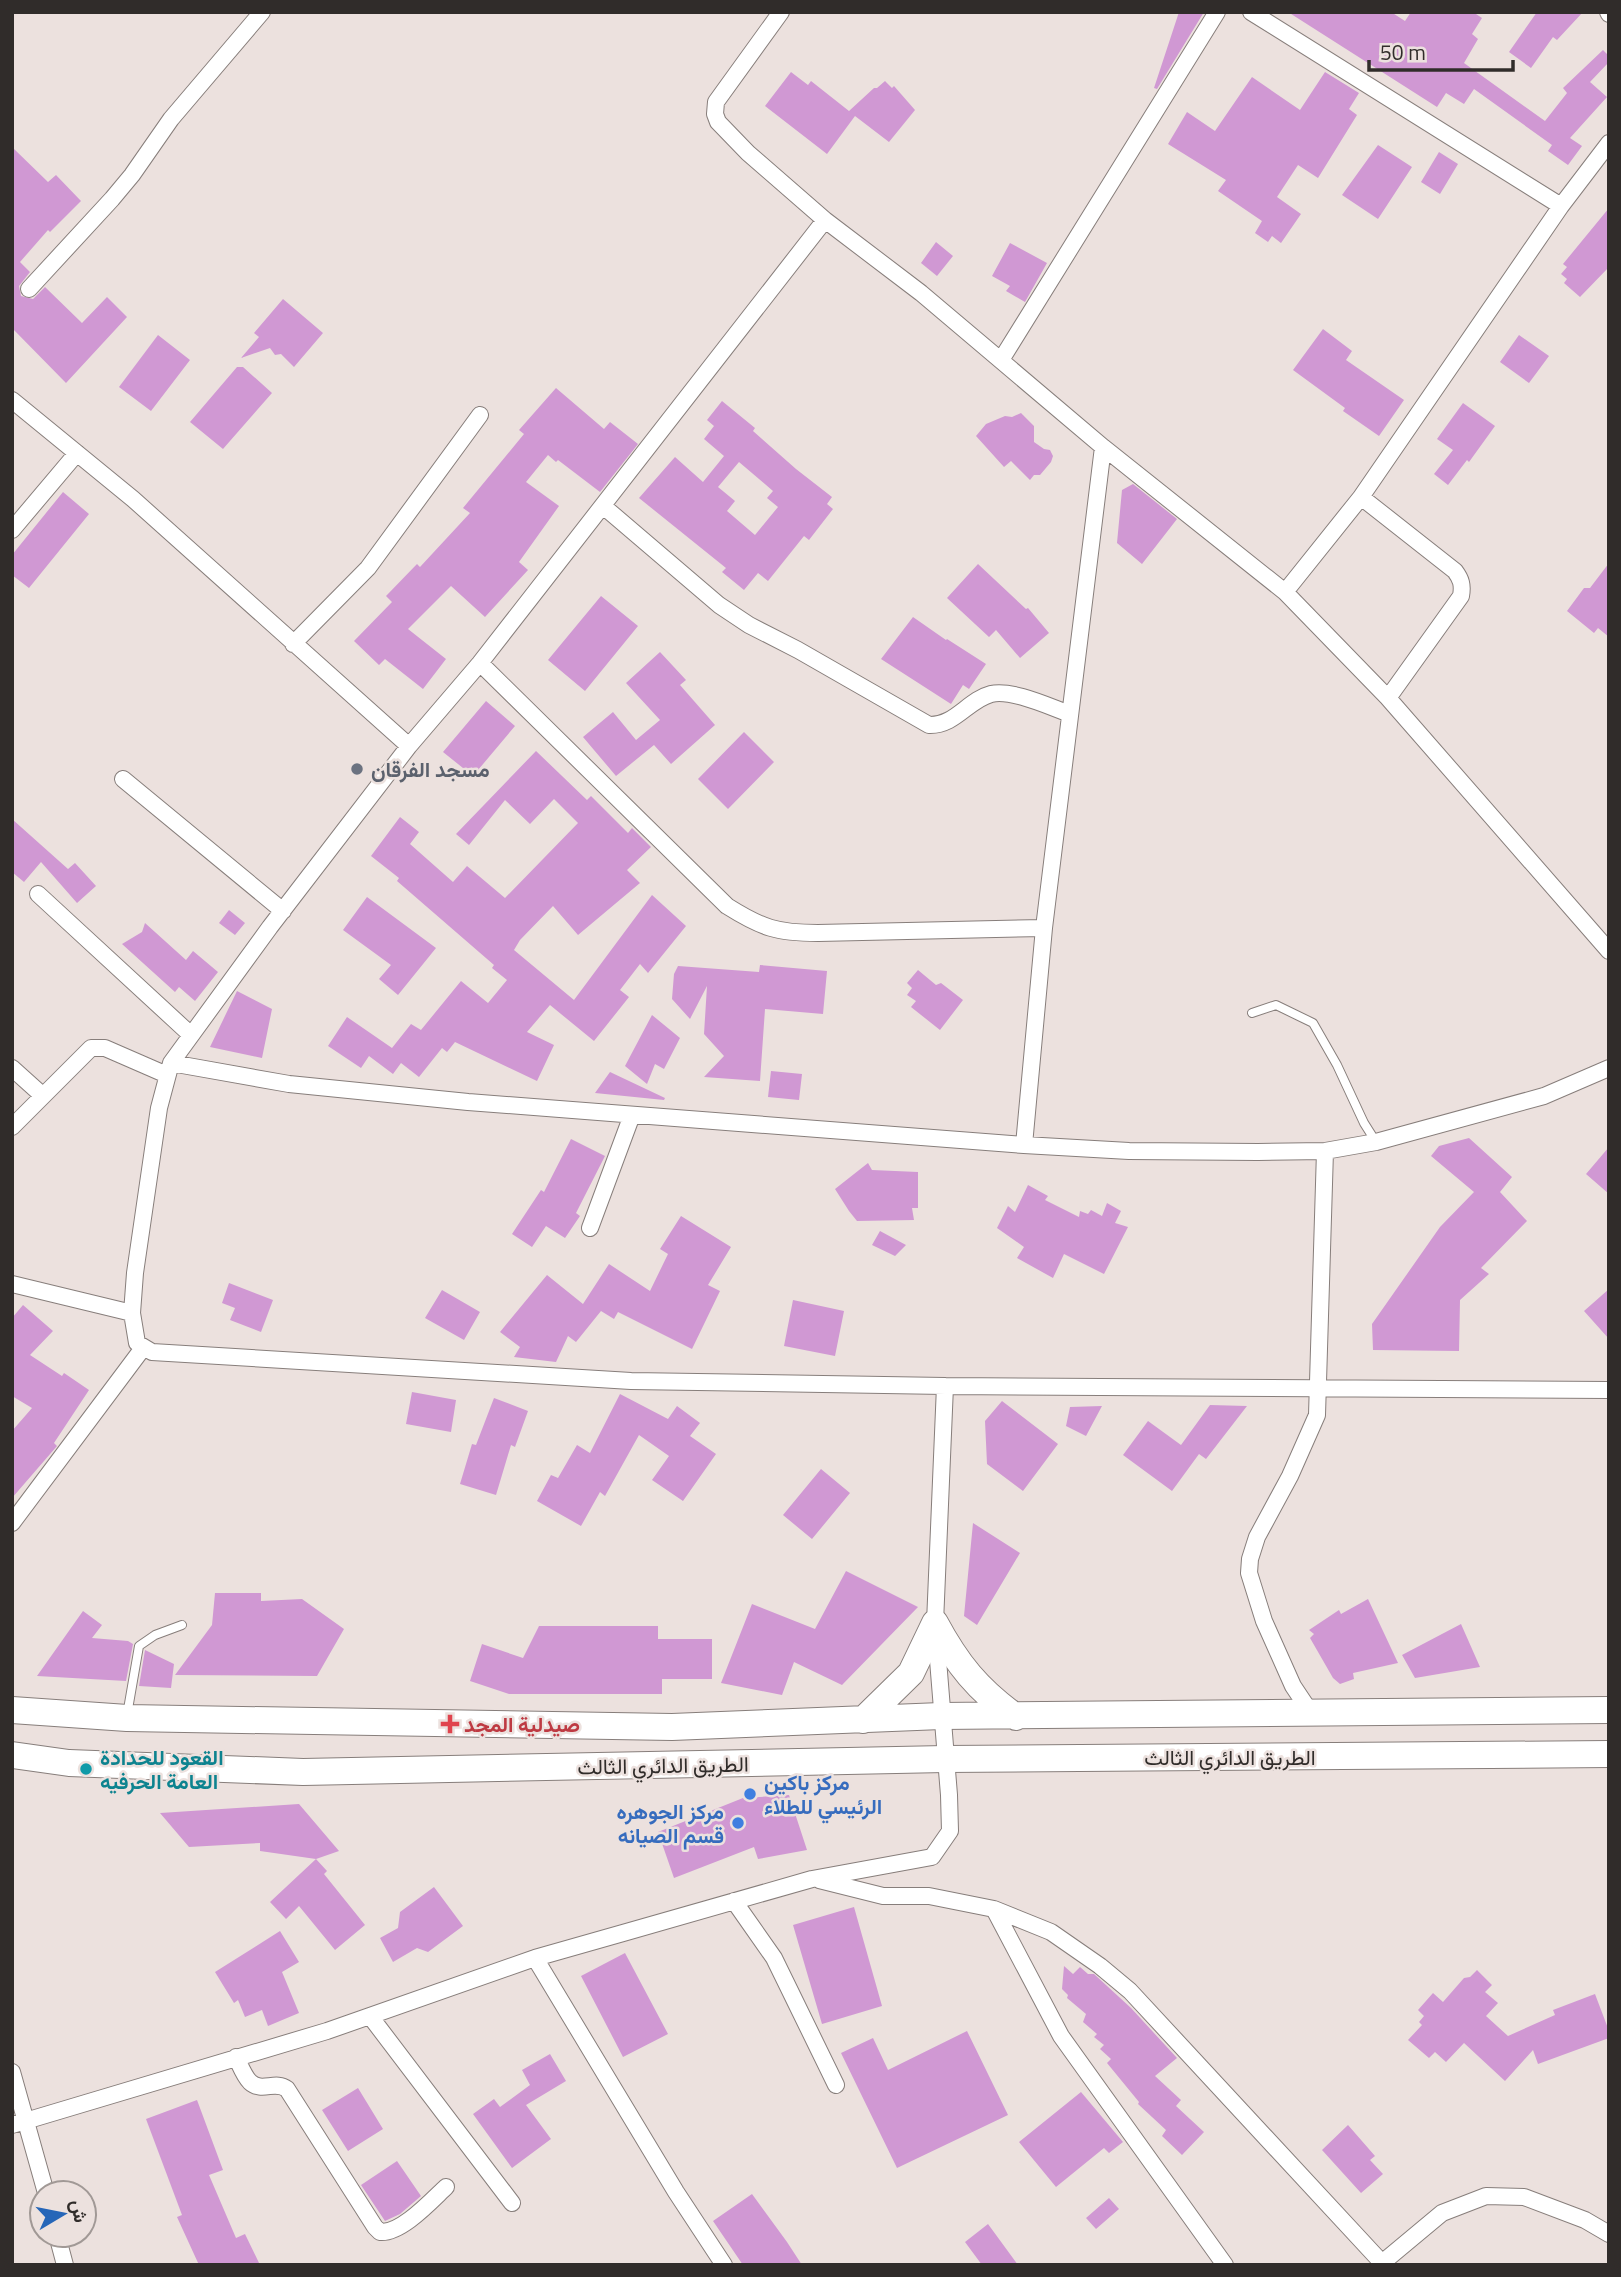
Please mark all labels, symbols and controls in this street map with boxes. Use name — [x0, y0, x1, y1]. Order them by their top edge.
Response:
scale bar — [1369, 28, 1512, 72]
text: 50 m — [1380, 36, 1426, 68]
place label: مسجد الفرقان — [371, 753, 490, 785]
marker: مسجد الفرقان — [349, 761, 365, 777]
place label: صيدلية المجد — [464, 1708, 580, 1740]
marker: صيدلية المجد — [442, 1716, 458, 1732]
place label: القعود للحدادة العامة الحرفيه — [100, 1741, 224, 1797]
street label: الطريق الدائري الثالث — [1144, 1741, 1316, 1775]
street label: الطريق الدائري الثالث — [577, 1748, 749, 1784]
marker: القعود للحدادة العامة الحرفيه — [78, 1761, 94, 1777]
place label: مركز باكين الرئيسي للطلاء — [764, 1766, 882, 1824]
marker: مركز باكين الرئيسي للطلاء — [742, 1786, 758, 1802]
place label: مركز الجوهره قسم الصيانه — [616, 1795, 724, 1851]
marker: مركز الجوهره قسم الصيانه — [730, 1815, 746, 1831]
north arrow — [28, 2179, 98, 2249]
text: ش — [64, 2197, 97, 2225]

